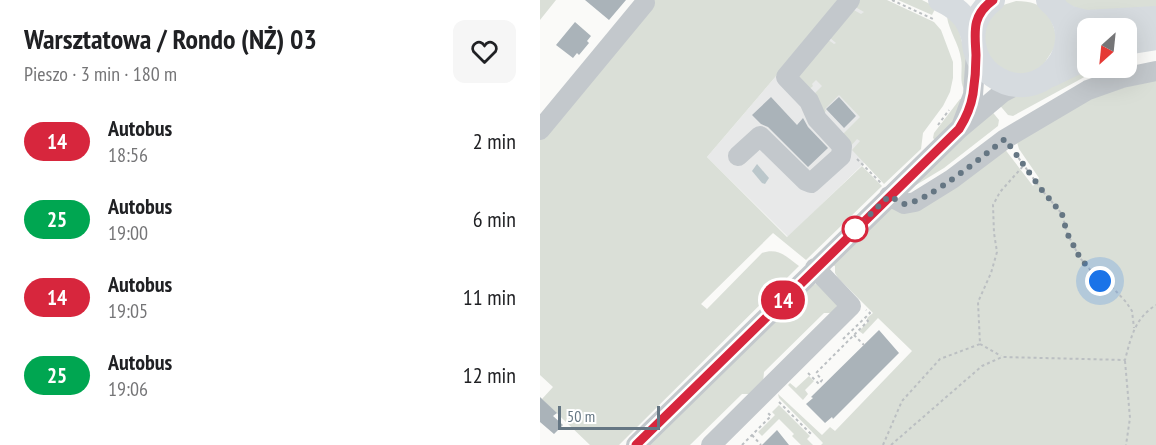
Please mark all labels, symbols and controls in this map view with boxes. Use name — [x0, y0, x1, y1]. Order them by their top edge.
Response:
north arrow — [1077, 18, 1137, 78]
map controls — [1077, 18, 1137, 78]
text: Warsztatowa / Rondo (NŻ) 03 — [24, 20, 317, 57]
button: heart — [453, 20, 516, 83]
text: Pieszo · 3 min · 180 m — [24, 61, 177, 87]
text: Autobus — [108, 114, 172, 142]
text: 2 min — [473, 127, 516, 155]
text: 14 — [47, 128, 67, 155]
text: 18:56 — [108, 142, 148, 168]
text: Autobus — [108, 192, 172, 220]
text: 6 min — [473, 205, 516, 233]
text: 25 — [47, 206, 67, 233]
unlabelled marker — [842, 216, 868, 242]
text: 19:00 — [108, 220, 148, 246]
your location — [1085, 266, 1115, 296]
text: Autobus — [108, 270, 172, 298]
line badge: 14 — [756, 280, 810, 320]
text: 11 min — [463, 283, 516, 311]
text: 14 — [47, 284, 67, 311]
text: 14 — [773, 287, 793, 314]
text: 19:05 — [108, 298, 148, 324]
text: Autobus — [108, 348, 172, 376]
text: 12 min — [463, 361, 516, 389]
text: 25 — [47, 362, 67, 389]
text: 19:06 — [108, 376, 148, 402]
scale bar — [558, 403, 660, 430]
text: 50 m — [567, 406, 595, 426]

